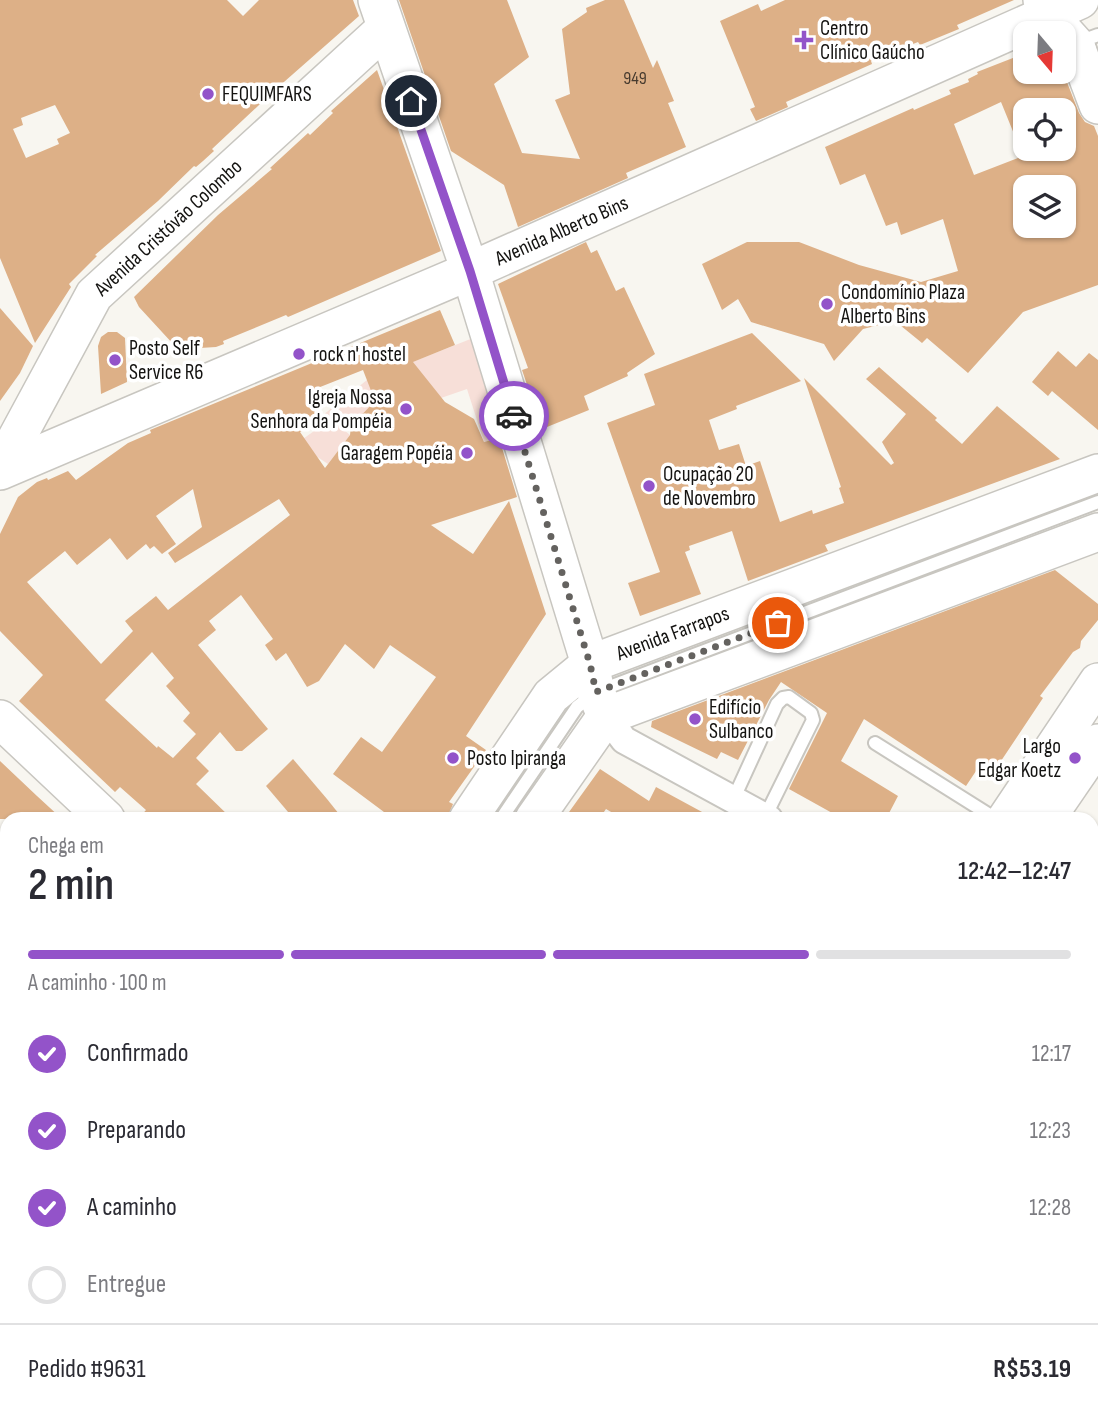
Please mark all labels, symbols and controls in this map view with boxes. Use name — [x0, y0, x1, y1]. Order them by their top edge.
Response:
place label: Centro Clínico Gaúcho — [820, 16, 925, 65]
north arrow — [1013, 21, 1076, 84]
map controls — [1013, 21, 1076, 238]
marker: Centro Clínico Gaúcho — [794, 30, 814, 50]
house number: 949 — [623, 68, 647, 89]
pin — [381, 71, 441, 131]
place label: FEQUIMFARS — [222, 82, 312, 107]
icon: home — [392, 82, 430, 120]
marker: FEQUIMFARS — [200, 86, 216, 102]
button: locate — [1013, 98, 1076, 161]
street label: Avenida Cristóvão Colombo — [88, 154, 247, 302]
button: layers — [1013, 175, 1076, 238]
street label: Avenida Alberto Bins — [490, 190, 632, 271]
place label: Condomínio Plaza Alberto Bins — [840, 280, 965, 329]
marker: Condomínio Plaza Alberto Bins — [819, 296, 835, 312]
place label: Posto Self Service R6 — [129, 336, 204, 385]
place label: rock n' hostel — [313, 342, 406, 367]
marker: rock n' hostel — [291, 346, 307, 362]
marker: Posto Self Service R6 — [107, 352, 123, 368]
courier — [479, 381, 549, 451]
place label: Igreja Nossa Senhora da Pompéia — [250, 385, 392, 434]
icon: car — [495, 397, 533, 435]
marker: Igreja Nossa Senhora da Pompéia — [398, 401, 414, 417]
place label: Garagem Popéia — [341, 441, 453, 466]
marker: Garagem Popéia — [459, 445, 475, 461]
place label: Ocupação 20 de Novembro — [663, 462, 756, 511]
marker: Ocupação 20 de Novembro — [641, 478, 657, 494]
pin — [748, 593, 808, 653]
street label: Avenida Farrapos — [612, 600, 733, 666]
icon: bag — [759, 604, 797, 642]
place label: Edifício Sulbanco — [709, 695, 773, 744]
marker: Edifício Sulbanco — [687, 711, 703, 727]
place label: Largo Edgar Koetz — [978, 734, 1061, 783]
place label: Posto Ipiranga — [467, 746, 566, 771]
marker: Posto Ipiranga — [445, 750, 461, 766]
marker: Largo Edgar Koetz — [1067, 750, 1083, 766]
text: Chega em — [28, 832, 104, 860]
text: 12:42–12:47 — [958, 856, 1071, 887]
text: 2 min — [28, 858, 114, 913]
text: A caminho · 100 m — [28, 969, 166, 997]
icon: check — [28, 1035, 66, 1073]
text: Confirmado — [87, 1038, 188, 1069]
text: 12:17 — [1032, 1040, 1071, 1068]
icon: check — [28, 1112, 66, 1150]
text: Preparando — [87, 1115, 186, 1146]
text: 12:23 — [1030, 1117, 1071, 1145]
icon: check — [28, 1189, 66, 1227]
text: A caminho — [87, 1192, 177, 1223]
text: 12:28 — [1029, 1194, 1071, 1222]
text: Entregue — [87, 1269, 166, 1300]
text: Pedido #9631 — [28, 1354, 146, 1385]
text: R$53.19 — [993, 1354, 1071, 1385]

